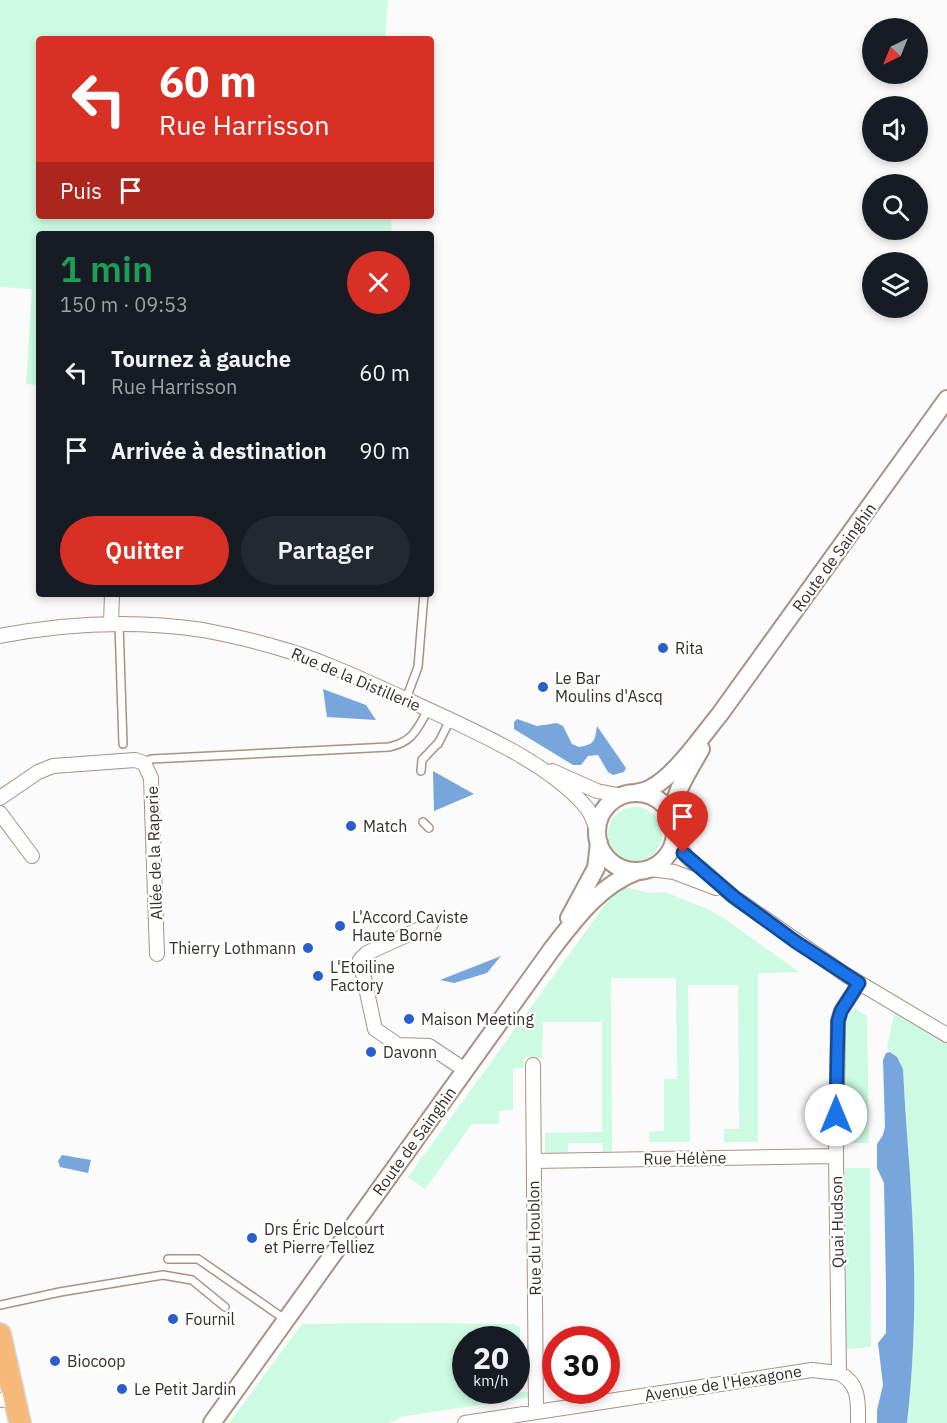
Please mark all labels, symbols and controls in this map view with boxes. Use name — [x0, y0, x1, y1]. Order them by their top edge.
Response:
north arrow — [862, 18, 928, 84]
map controls — [862, 18, 928, 318]
text: 60 m — [159, 54, 257, 109]
icon: left — [60, 60, 138, 138]
button: sound — [862, 96, 928, 162]
text: Rue Harrisson — [159, 107, 329, 142]
icon: arrive — [114, 174, 147, 207]
button: search — [862, 174, 928, 240]
text: Puis — [60, 176, 102, 205]
text: 1 min — [60, 245, 153, 292]
button: close — [347, 251, 410, 314]
button: layers — [862, 252, 928, 318]
text: 150 m · 09:53 — [60, 291, 188, 318]
text: Tournez à gauche — [111, 344, 291, 373]
icon: left — [60, 356, 93, 389]
text: 60 m — [359, 358, 410, 387]
text: Rue Harrisson — [111, 373, 237, 400]
icon: arrive — [60, 434, 93, 467]
text: Arrivée à destination — [111, 436, 327, 465]
text: 90 m — [359, 436, 410, 465]
street label: Route de Sainghin — [788, 499, 880, 615]
button: Quitter — [60, 516, 229, 585]
button: Partager — [241, 516, 410, 585]
place label: Rita — [675, 638, 704, 658]
marker: Rita — [656, 641, 670, 655]
street label: Rue de la Distillerie — [288, 643, 424, 715]
place label: Le Bar Moulins d'Ascq — [555, 668, 663, 706]
marker: Le Bar Moulins d'Ascq — [536, 680, 550, 694]
street label: Allée de la Raperie — [142, 785, 166, 920]
pin — [657, 791, 708, 853]
icon: arrive — [666, 800, 699, 833]
place label: Match — [363, 816, 407, 836]
marker: Match — [344, 819, 358, 833]
place label: L'Accord Caviste Haute Borne — [352, 907, 468, 945]
marker: L'Accord Caviste Haute Borne — [333, 919, 347, 933]
place label: Thierry Lothmann — [169, 938, 296, 958]
marker: Thierry Lothmann — [301, 941, 315, 955]
place label: L'Etoiline Factory — [330, 957, 395, 995]
marker: L'Etoiline Factory — [311, 969, 325, 983]
place label: Maison Meeting — [421, 1009, 534, 1029]
marker: Maison Meeting — [402, 1012, 416, 1026]
place label: Davonn — [383, 1042, 437, 1062]
marker: Davonn — [364, 1045, 378, 1059]
street label: Route de Sainghin — [368, 1083, 460, 1199]
position arrow — [804, 1083, 868, 1147]
street label: Rue Hélène — [643, 1147, 727, 1169]
street label: Quai Hudson — [826, 1176, 848, 1268]
street label: Rue du Houblon — [523, 1180, 545, 1296]
place label: Drs Éric Delcourt et Pierre Telliez — [264, 1218, 385, 1257]
marker: Drs Éric Delcourt et Pierre Telliez — [245, 1231, 259, 1245]
place label: Fournil — [185, 1309, 235, 1329]
marker: Fournil — [166, 1312, 180, 1326]
speed limit sign: 30 — [542, 1326, 620, 1404]
text: 20 — [473, 1338, 509, 1377]
place label: Biocoop — [67, 1351, 126, 1371]
marker: Biocoop — [48, 1354, 62, 1368]
street label: Avenue de l'Hexagone — [643, 1361, 803, 1405]
text: km/h — [473, 1371, 509, 1390]
place label: Le Petit Jardin — [134, 1379, 236, 1399]
marker: Le Petit Jardin — [115, 1382, 129, 1396]

